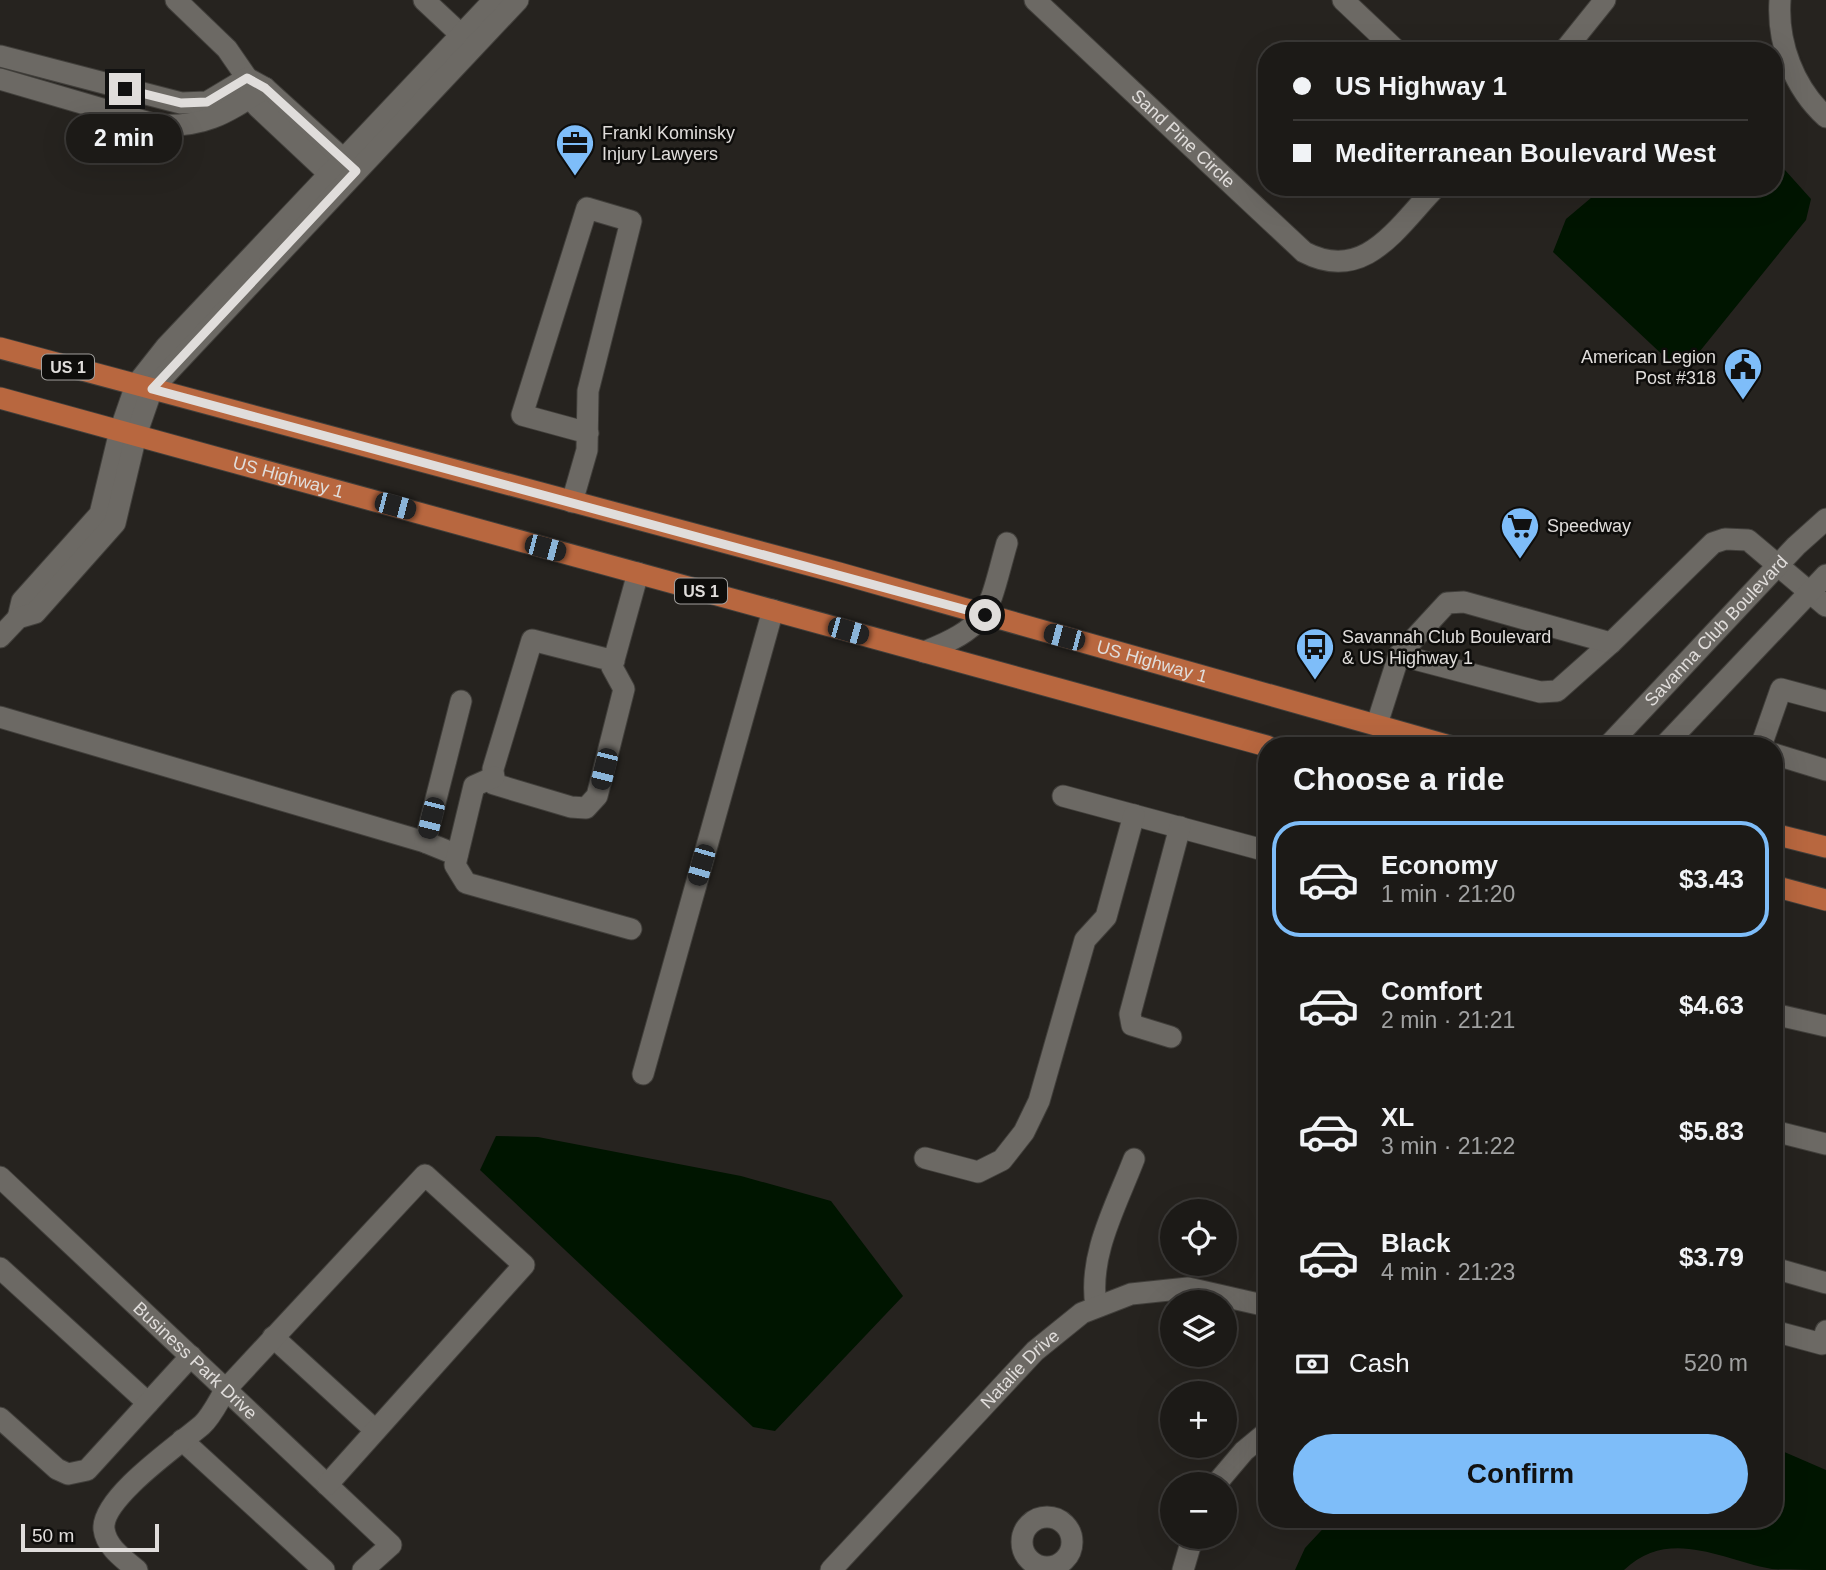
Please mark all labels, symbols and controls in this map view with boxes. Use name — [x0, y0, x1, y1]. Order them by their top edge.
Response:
text: US Highway 1 — [1335, 71, 1507, 101]
route end — [109, 73, 141, 105]
street label: Sand Pine Circle — [1127, 86, 1239, 192]
callout: 2 min — [67, 114, 183, 162]
office icon: Frankl Kominsky Injury Lawyers — [554, 122, 596, 177]
place label: Frankl Kominsky Injury Lawyers — [602, 123, 735, 164]
text: 2 min — [94, 125, 154, 151]
text: Mediterranean Boulevard West — [1335, 138, 1716, 168]
public building icon: American Legion Post #318 — [1722, 346, 1764, 401]
place label: American Legion Post #318 — [1581, 347, 1716, 388]
road number: US 1 — [42, 354, 94, 380]
street label: US Highway 1 — [231, 452, 346, 502]
car — [372, 490, 419, 522]
supermarket icon: Speedway — [1499, 505, 1541, 560]
place label: Speedway — [1547, 516, 1631, 536]
car — [522, 532, 569, 564]
street label: Savanna Club Boulevard — [1641, 551, 1792, 710]
road number: US 1 — [675, 578, 727, 604]
route start — [969, 599, 1001, 631]
car — [825, 615, 872, 647]
car — [1041, 621, 1088, 653]
bus stop icon: Savannah Club Boulevard & US Highway 1 — [1294, 626, 1336, 681]
place label: Savannah Club Boulevard & US Highway 1 — [1342, 627, 1551, 668]
street label: US Highway 1 — [1094, 636, 1210, 687]
car — [589, 746, 620, 792]
text: Choose a ride — [1293, 761, 1505, 797]
car — [416, 795, 447, 841]
car — [686, 842, 717, 888]
icon: car — [1297, 848, 1360, 911]
text: Economy — [1381, 850, 1498, 880]
text: $3.43 — [1679, 864, 1744, 894]
text: 1 min · 21:20 — [1381, 881, 1515, 907]
icon: car — [1297, 974, 1360, 1037]
text: Comfort — [1381, 976, 1482, 1006]
text: $4.63 — [1679, 990, 1744, 1020]
text: 2 min · 21:21 — [1381, 1007, 1515, 1033]
icon: car — [1297, 1100, 1360, 1163]
text: XL — [1381, 1102, 1414, 1132]
text: $5.83 — [1679, 1116, 1744, 1146]
text: 3 min · 21:22 — [1381, 1133, 1515, 1159]
map controls — [1160, 1199, 1237, 1549]
button: locate — [1160, 1199, 1237, 1276]
icon: car — [1297, 1226, 1360, 1289]
text: Black — [1381, 1228, 1450, 1258]
text: $3.79 — [1679, 1242, 1744, 1272]
text: 4 min · 21:23 — [1381, 1259, 1515, 1285]
button: layers — [1160, 1290, 1237, 1367]
street label: Business Park Drive — [129, 1298, 261, 1424]
street label: Natalie Drive — [977, 1325, 1063, 1413]
icon: cash — [1293, 1345, 1331, 1383]
text: Cash — [1349, 1348, 1410, 1378]
text: 520 m — [1684, 1350, 1748, 1376]
button: + — [1160, 1381, 1237, 1458]
button: Confirm — [1293, 1434, 1748, 1514]
button: − — [1160, 1472, 1237, 1549]
scale bar — [21, 1521, 159, 1553]
text: 50 m — [32, 1525, 74, 1546]

